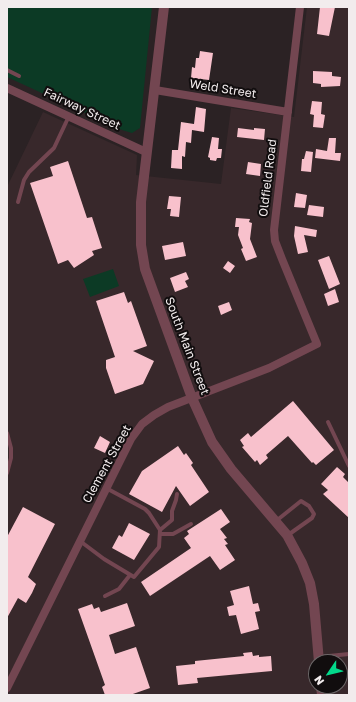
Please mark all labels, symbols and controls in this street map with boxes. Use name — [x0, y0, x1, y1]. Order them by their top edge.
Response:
street label: Weld Street — [188, 77, 258, 101]
street label: Fairway Street — [41, 85, 123, 133]
street label: Oldfield Road — [256, 138, 280, 218]
street label: South Main Street — [162, 295, 212, 397]
street label: Clement Street — [80, 422, 134, 506]
north arrow — [308, 654, 348, 694]
text: N — [311, 673, 326, 688]

